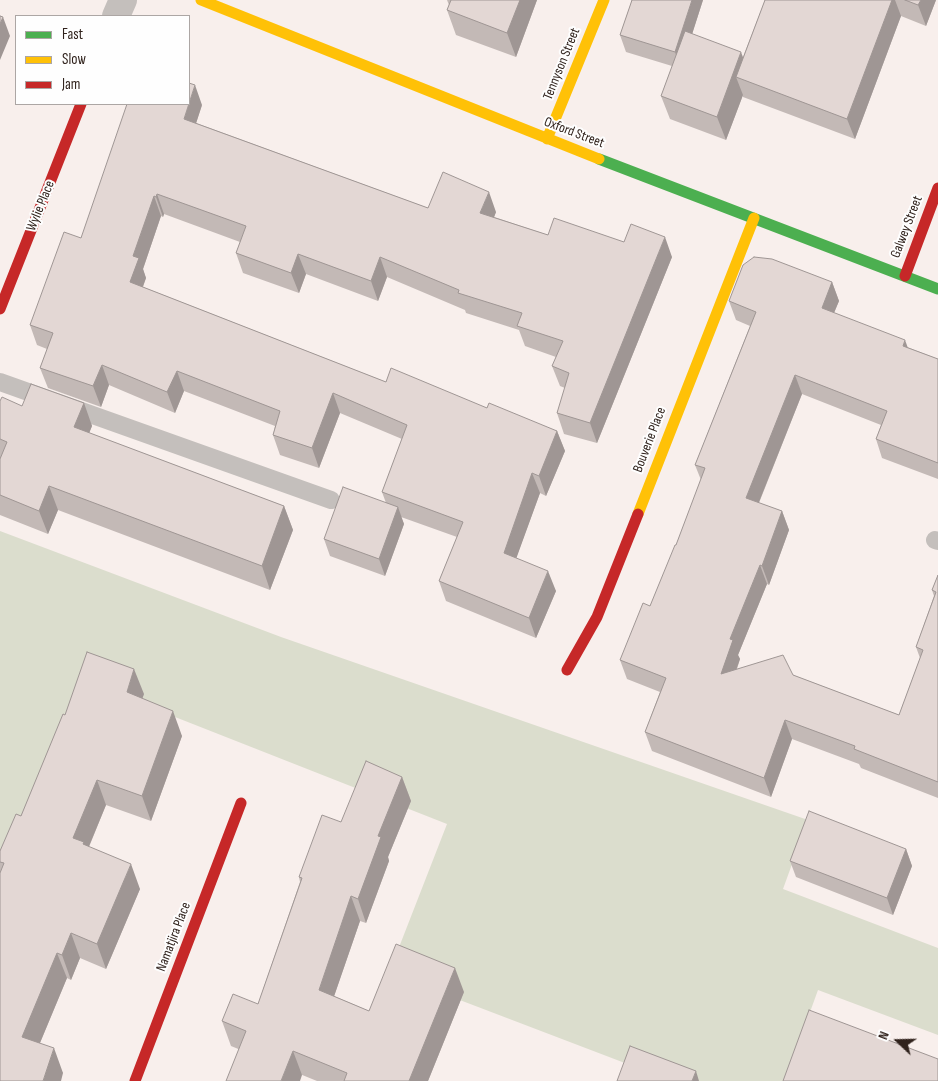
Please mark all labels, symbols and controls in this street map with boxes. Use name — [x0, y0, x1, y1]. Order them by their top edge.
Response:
legend — [15, 15, 190, 105]
text: Fast — [62, 25, 83, 44]
street label: Tennyson Street — [540, 25, 584, 103]
text: Slow — [62, 50, 86, 69]
text: Jam — [62, 75, 80, 94]
street label: Oxford Street — [542, 114, 606, 152]
street label: Wylie Place — [23, 178, 59, 234]
street label: Galwey Street — [887, 193, 927, 261]
street label: Bouverie Place — [630, 405, 670, 475]
street label: Namatjira Place — [153, 900, 195, 974]
north arrow — [873, 1016, 923, 1066]
text: N — [874, 1029, 893, 1042]

